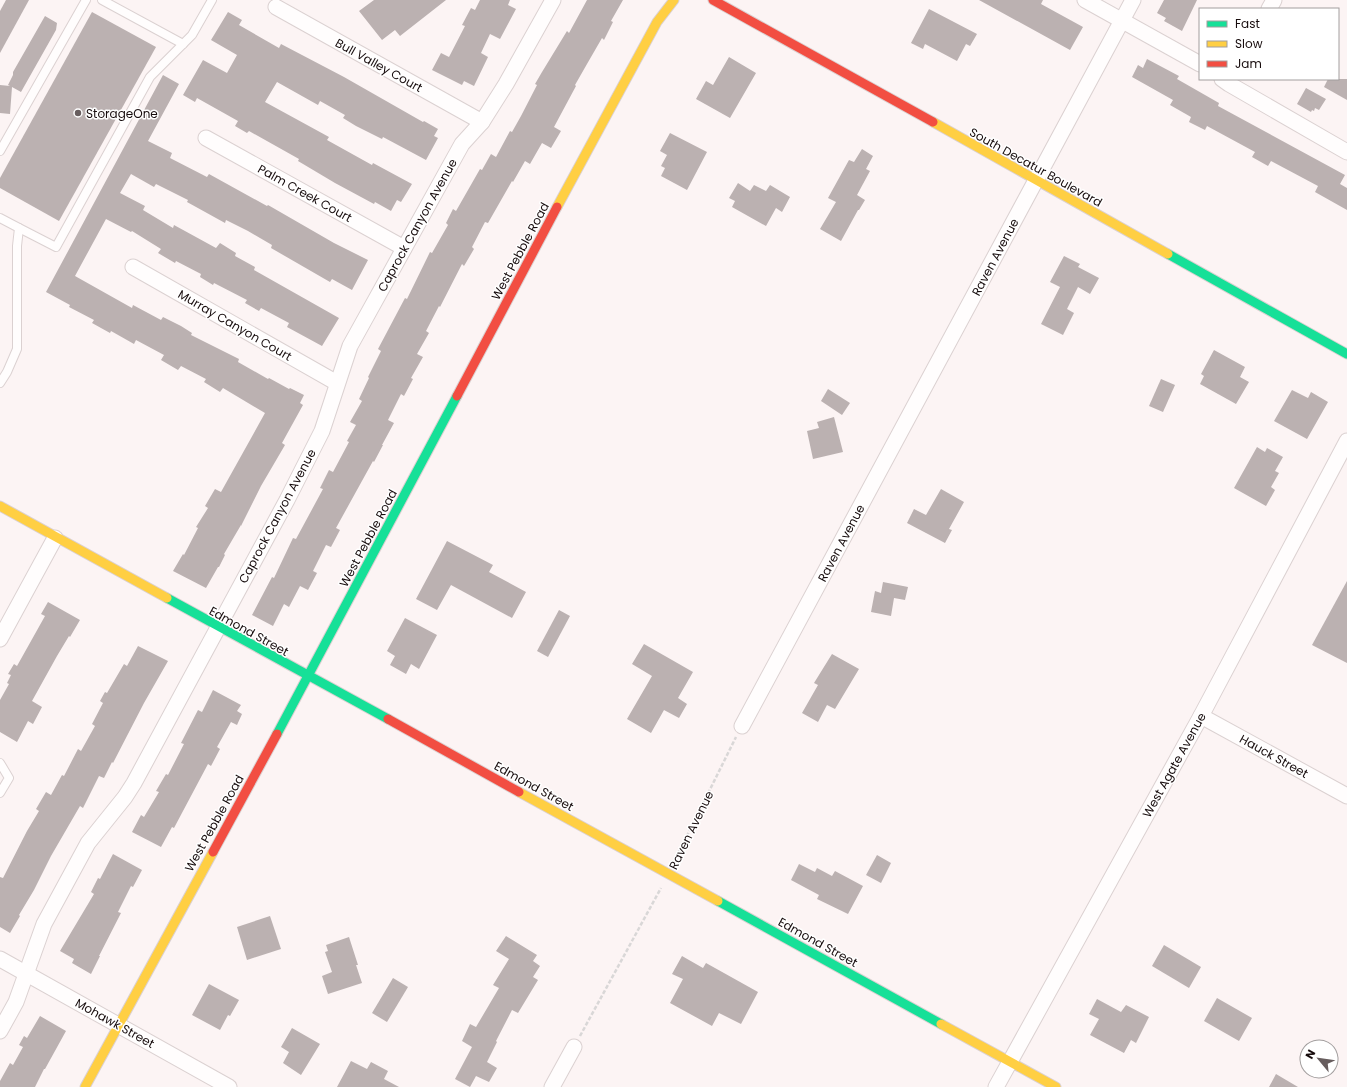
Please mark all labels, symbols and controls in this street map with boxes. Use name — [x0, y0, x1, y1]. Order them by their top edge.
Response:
legend — [1199, 8, 1339, 80]
text: Fast — [1235, 15, 1260, 32]
street label: Bull Valley Court — [332, 34, 426, 96]
text: Slow — [1235, 35, 1263, 52]
text: Jam — [1235, 55, 1262, 72]
place label: StorageOne — [86, 105, 158, 122]
marker: StorageOne — [73, 108, 83, 118]
street label: South Decatur Boulevard — [967, 123, 1105, 211]
street label: Caprock Canyon Avenue — [373, 155, 461, 295]
street label: Palm Creek Court — [255, 160, 355, 226]
street label: West Pebble Road — [487, 199, 553, 303]
street label: Raven Avenue — [967, 215, 1023, 299]
street label: Murray Canyon Court — [175, 285, 295, 365]
street label: Caprock Canyon Avenue — [234, 446, 320, 586]
street label: West Pebble Road — [335, 486, 401, 590]
street label: Raven Avenue — [813, 501, 869, 585]
street label: Edmond Street — [206, 602, 292, 660]
street label: West Agate Avenue — [1138, 710, 1210, 820]
street label: Hauck Street — [1237, 730, 1311, 782]
street label: Edmond Street — [491, 757, 577, 815]
street label: West Pebble Road — [180, 771, 248, 875]
street label: Raven Avenue — [665, 788, 717, 872]
street label: Edmond Street — [775, 913, 861, 971]
street label: Mohawk Street — [72, 994, 158, 1052]
north arrow — [1299, 1039, 1339, 1079]
text: N — [1301, 1047, 1319, 1062]

